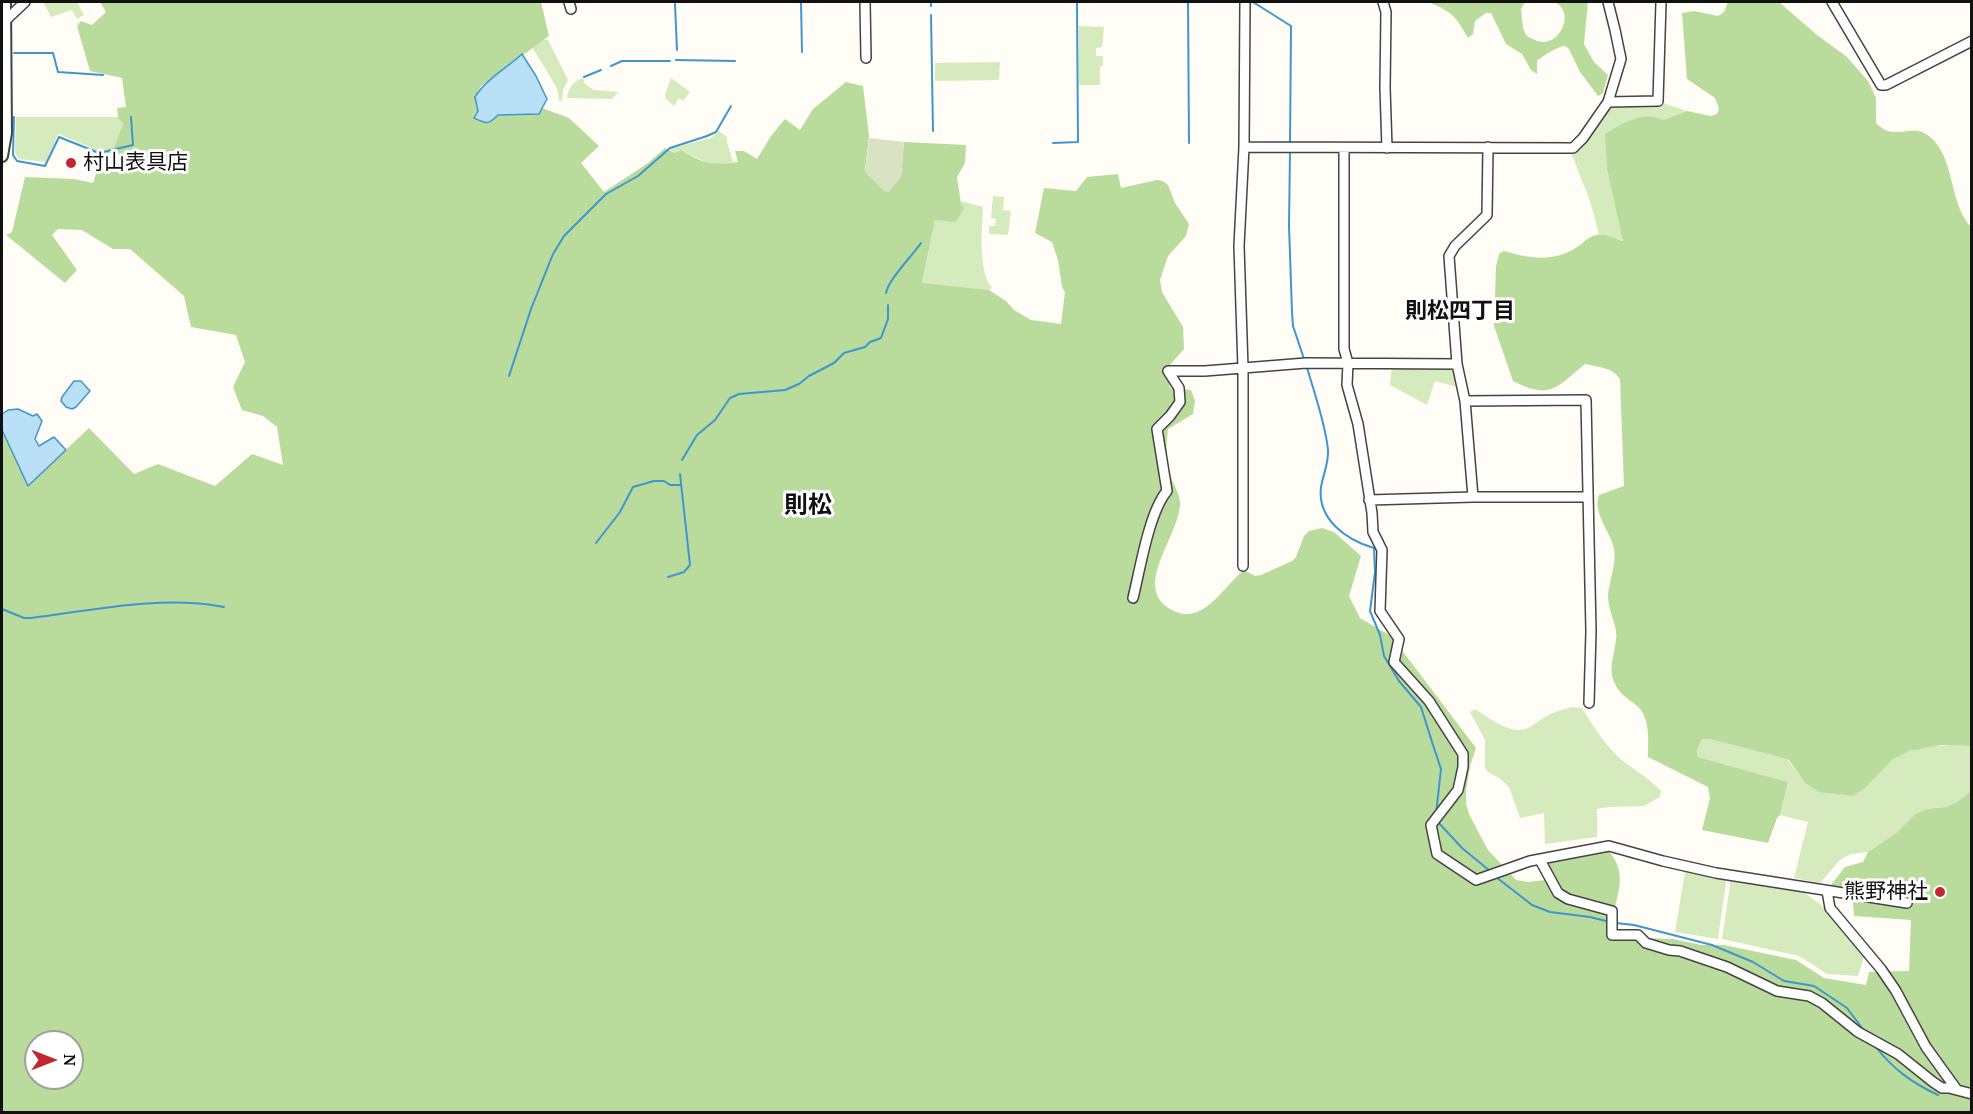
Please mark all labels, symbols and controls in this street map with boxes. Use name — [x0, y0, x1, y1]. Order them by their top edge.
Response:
place label: 村山表具店 — [83, 150, 188, 176]
marker: 村山表具店 — [64, 156, 78, 170]
district label: 則松四丁目 — [1405, 299, 1515, 325]
district label: 則松 — [784, 492, 832, 520]
place label: 熊野神社 — [1844, 879, 1928, 905]
marker: 熊野神社 — [1933, 885, 1947, 899]
north arrow — [24, 1030, 84, 1090]
text: N — [59, 1054, 81, 1066]

